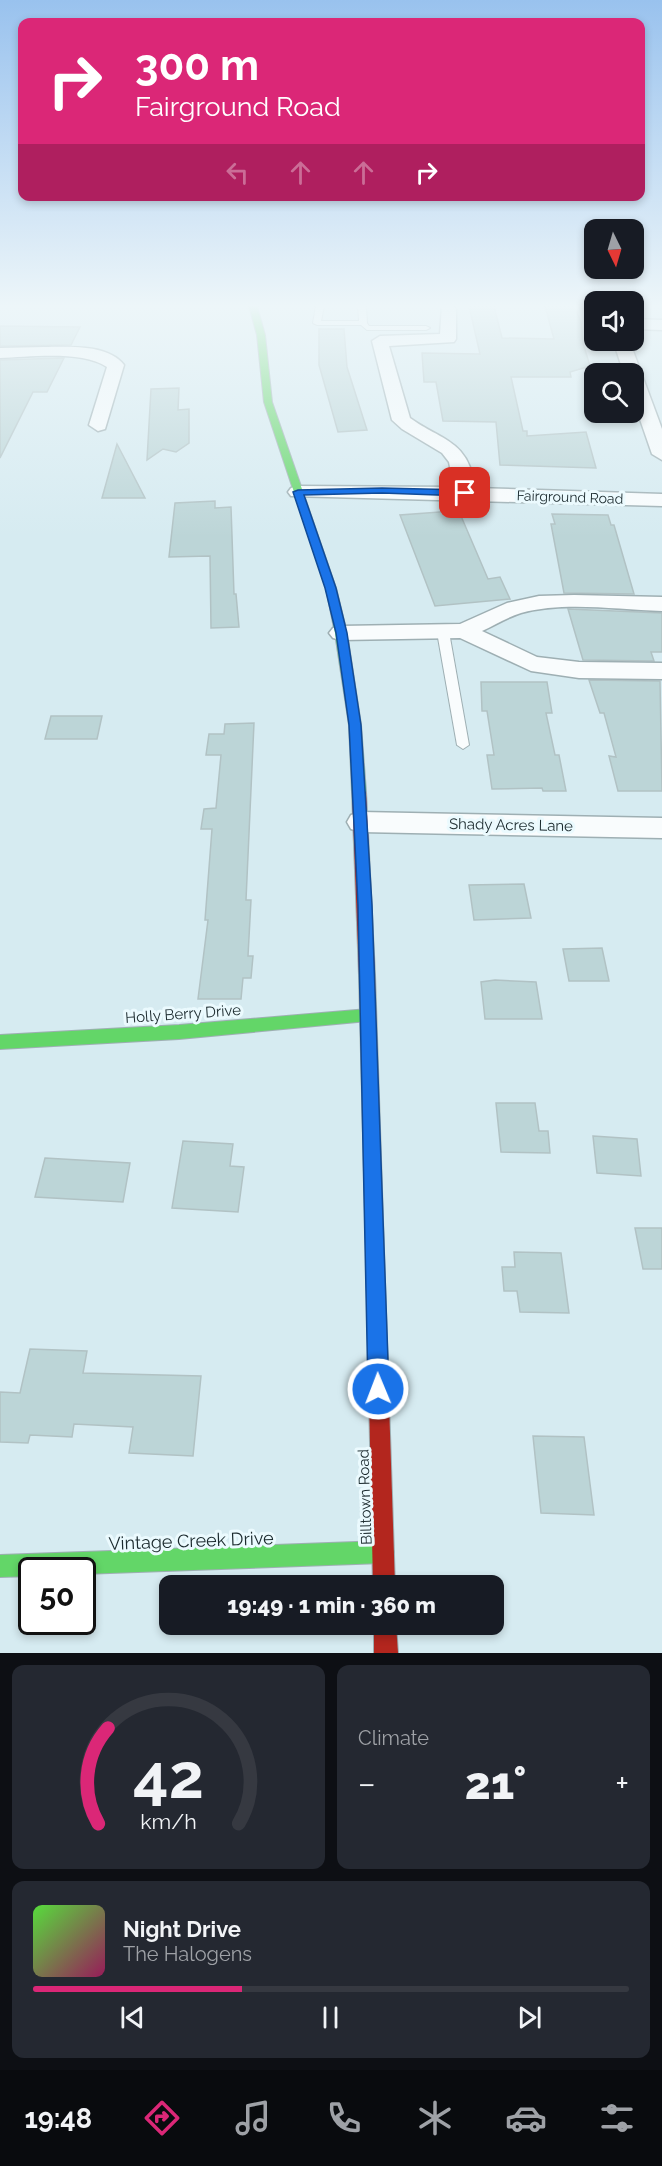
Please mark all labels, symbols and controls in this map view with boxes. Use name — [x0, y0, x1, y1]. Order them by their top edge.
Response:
text: 300 m — [135, 41, 259, 90]
icon: right — [36, 42, 114, 120]
text: Fairground Road — [135, 91, 341, 122]
icon: left — [221, 156, 254, 189]
icon: ahead — [284, 156, 317, 189]
icon: ahead — [347, 156, 380, 189]
icon: right — [410, 156, 443, 189]
north arrow — [584, 219, 644, 279]
map controls — [584, 219, 644, 423]
button: sound — [584, 291, 644, 351]
button: search — [584, 363, 644, 423]
pin — [439, 467, 490, 518]
icon: arrive — [448, 476, 481, 509]
street label: Fairground Road — [516, 487, 624, 507]
street label: Shady Acres Lane — [449, 815, 573, 835]
street label: Holly Berry Drive — [125, 1001, 242, 1027]
position arrow — [346, 1357, 410, 1421]
street label: Billtown Road — [354, 1449, 376, 1545]
street label: Vintage Creek Drive — [108, 1527, 274, 1554]
speed limit sign: 50 — [18, 1557, 96, 1635]
text: 19:49 · 1 min · 360 m — [227, 1592, 436, 1618]
text: Climate — [358, 1726, 429, 1750]
text: 42 — [133, 1739, 204, 1813]
text: 21° — [465, 1757, 526, 1810]
text: − — [358, 1764, 376, 1803]
text: + — [615, 1764, 629, 1803]
text: km/h — [140, 1809, 197, 1834]
text: Night Drive — [123, 1916, 241, 1942]
text: The Halogens — [123, 1942, 252, 1966]
icon: previous — [116, 2001, 149, 2034]
icon: pause — [314, 2001, 347, 2034]
icon: next — [513, 2001, 546, 2034]
icon: directions — [141, 2097, 183, 2139]
icon: music — [232, 2097, 274, 2139]
icon: phone — [323, 2097, 365, 2139]
icon: climate — [414, 2097, 456, 2139]
icon: car — [505, 2097, 547, 2139]
icon: filters — [596, 2097, 638, 2139]
text: 19:48 — [24, 2103, 92, 2134]

